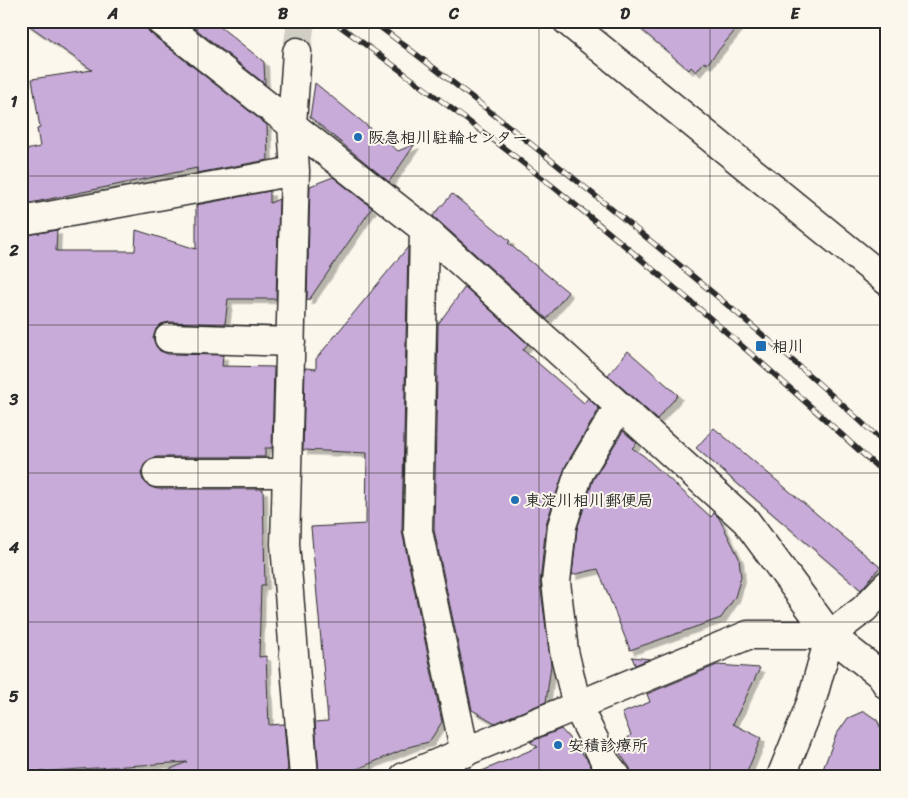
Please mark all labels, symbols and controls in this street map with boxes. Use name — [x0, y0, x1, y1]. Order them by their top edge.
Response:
text: A — [107, 0, 118, 28]
text: B — [278, 0, 289, 28]
text: C — [448, 0, 460, 28]
text: D — [620, 0, 630, 28]
text: E — [791, 0, 801, 28]
text: 1 — [11, 87, 18, 116]
place label: 阪急相川駐輪センター — [368, 123, 528, 152]
marker: 阪急相川駐輪センター — [352, 131, 364, 143]
text: 2 — [8, 236, 19, 265]
place label: 相川 — [772, 332, 804, 361]
marker: 相川 — [754, 339, 768, 353]
text: 3 — [9, 385, 19, 414]
place label: 東淀川相川郵便局 — [525, 486, 653, 515]
marker: 東淀川相川郵便局 — [509, 494, 521, 506]
text: 4 — [8, 533, 19, 562]
text: 5 — [9, 682, 19, 711]
place label: 安積診療所 — [568, 731, 648, 760]
marker: 安積診療所 — [552, 739, 564, 751]

